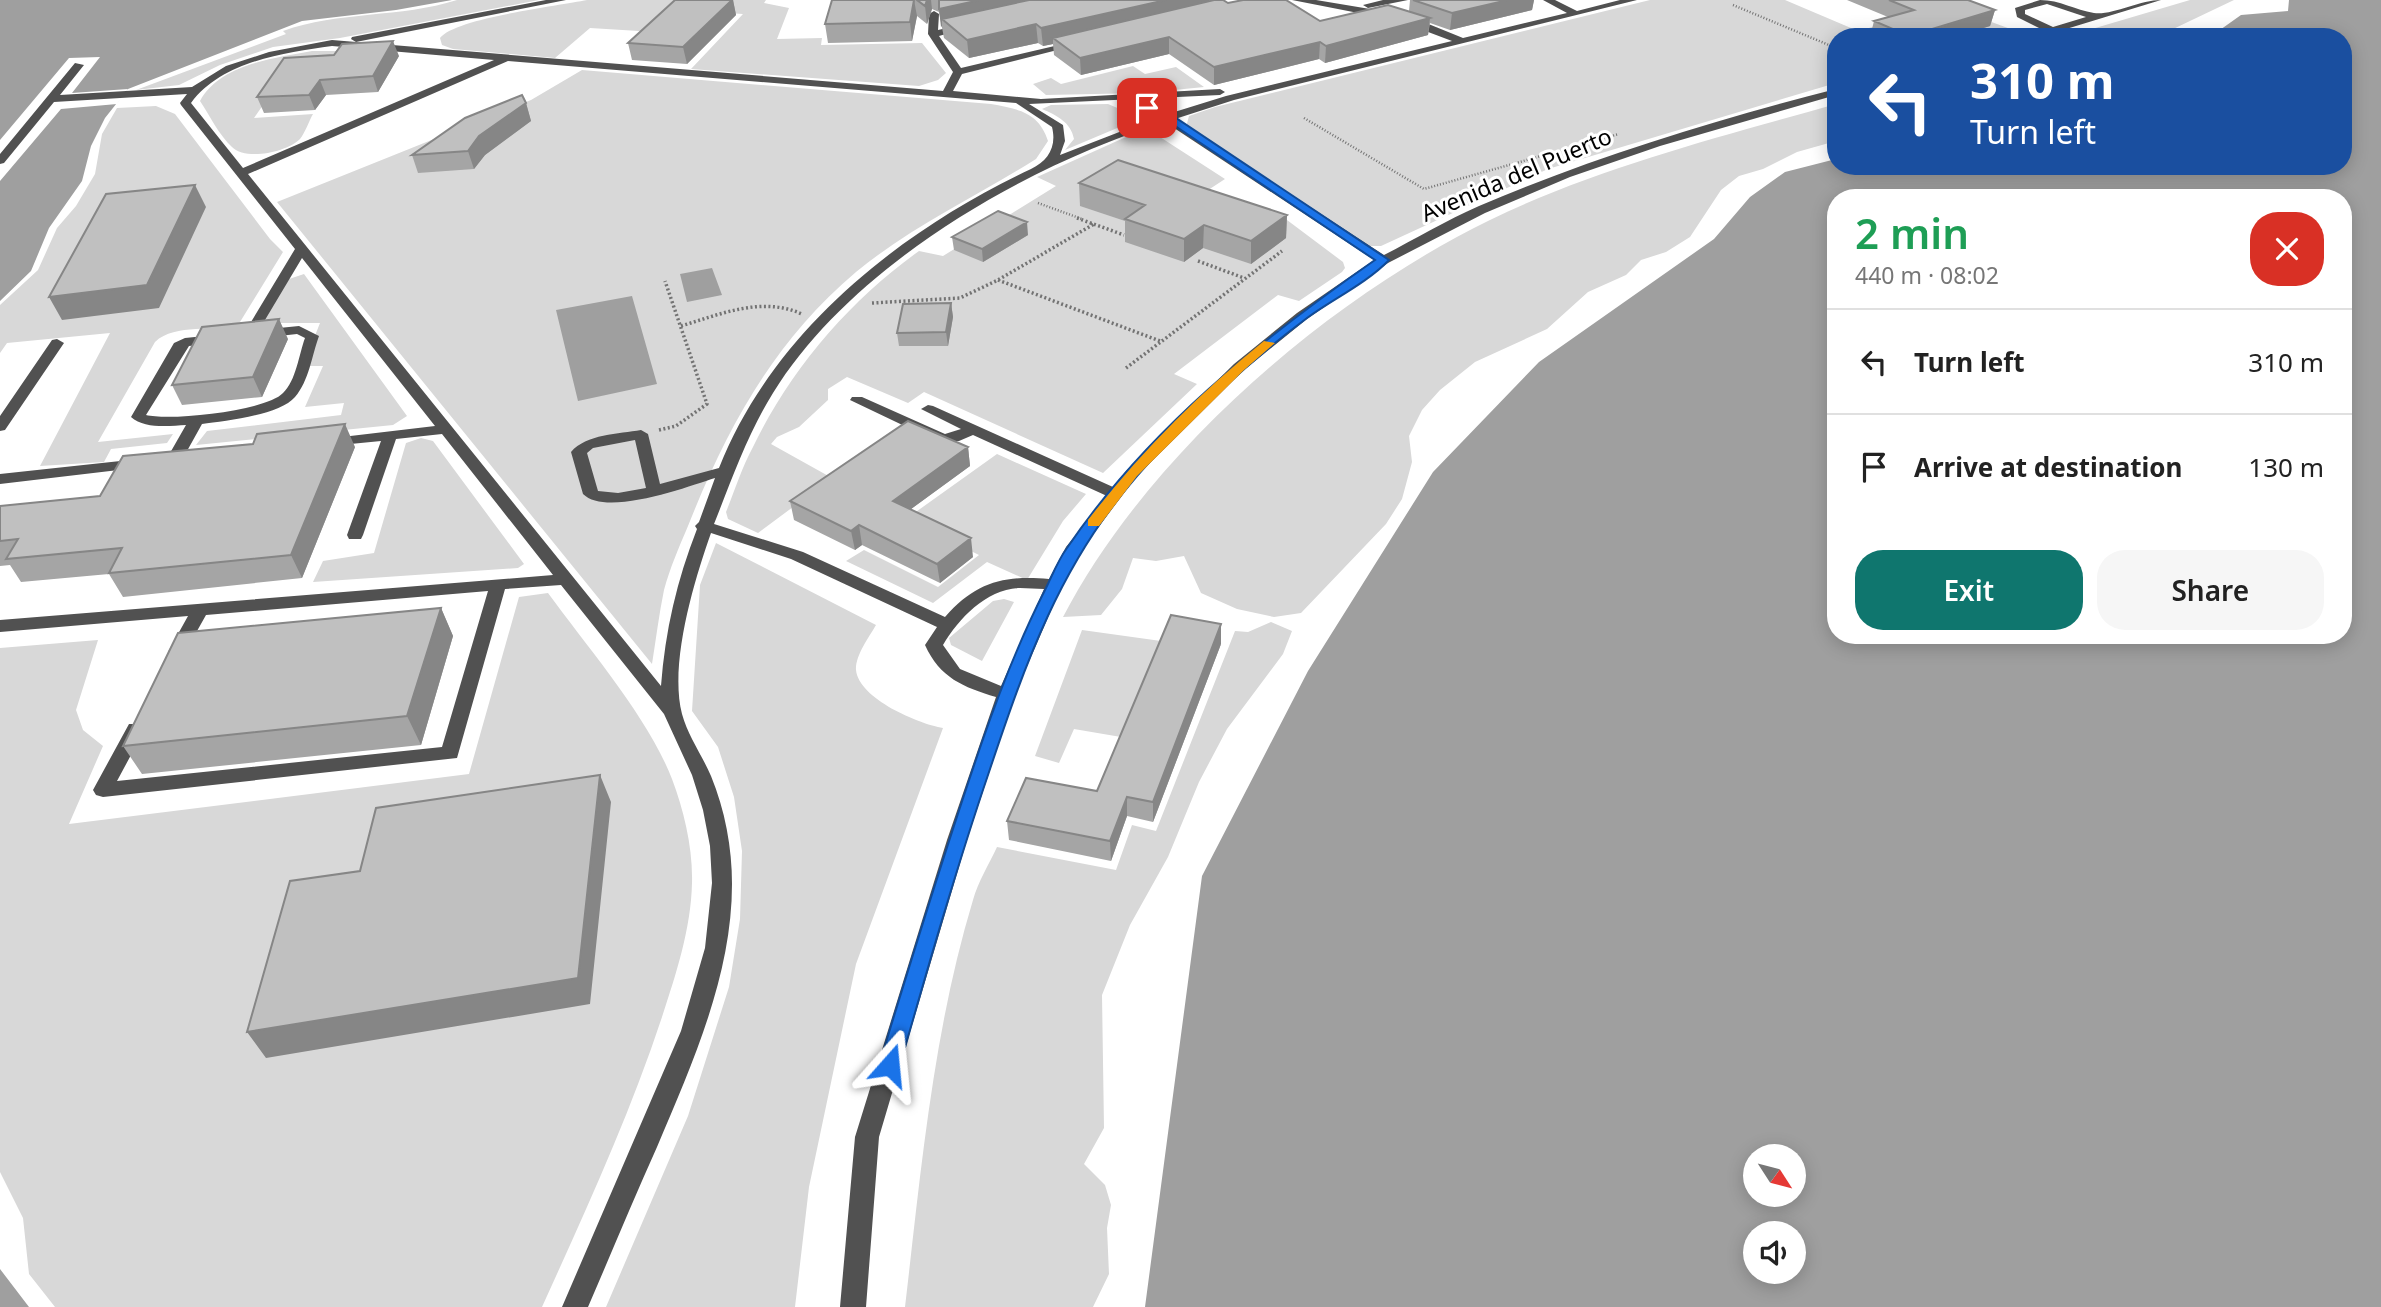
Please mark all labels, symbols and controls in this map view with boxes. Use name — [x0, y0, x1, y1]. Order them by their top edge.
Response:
text: 310 m — [1970, 47, 2115, 113]
icon: left — [1855, 56, 1946, 147]
pin — [1117, 78, 1177, 138]
icon: arrive — [1128, 89, 1166, 127]
text: Turn left — [1970, 110, 2096, 153]
street label: Avenida del Puerto — [1416, 119, 1616, 229]
text: 2 min — [1855, 204, 1969, 261]
button: close — [2250, 212, 2324, 286]
text: 440 m · 08:02 — [1855, 259, 1999, 291]
icon: left — [1855, 343, 1893, 381]
text: Turn left — [1914, 344, 2025, 380]
text: 310 m — [2248, 344, 2324, 380]
icon: arrive — [1855, 448, 1893, 486]
text: Arrive at destination — [1914, 449, 2183, 485]
text: 130 m — [2248, 449, 2324, 485]
button: Exit — [1855, 550, 2083, 630]
button: Share — [2097, 550, 2324, 630]
position arrow — [853, 1028, 927, 1102]
north arrow — [1743, 1144, 1806, 1208]
map controls — [1743, 1144, 1806, 1284]
button: sound — [1743, 1221, 1806, 1284]

